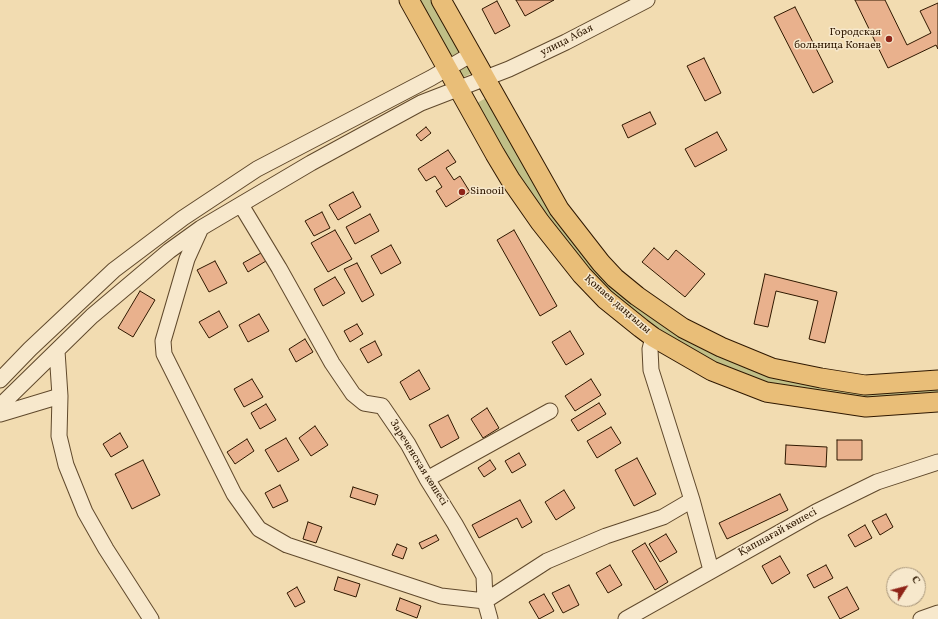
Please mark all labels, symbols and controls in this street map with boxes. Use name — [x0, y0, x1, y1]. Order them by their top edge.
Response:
street label: улица Абая — [538, 22, 596, 60]
place label: Городская больница Конаев — [794, 26, 881, 52]
marker: Городская больница Конаев — [884, 34, 894, 44]
place label: Sinooil — [470, 185, 504, 199]
marker: Sinooil — [457, 187, 467, 197]
street label: Қонаев даңғылы — [581, 273, 653, 337]
street label: Зареченская көшесі — [386, 417, 450, 509]
street label: Қапшағай көшесі — [736, 506, 820, 560]
north arrow — [886, 567, 926, 607]
text: С — [907, 573, 923, 588]

